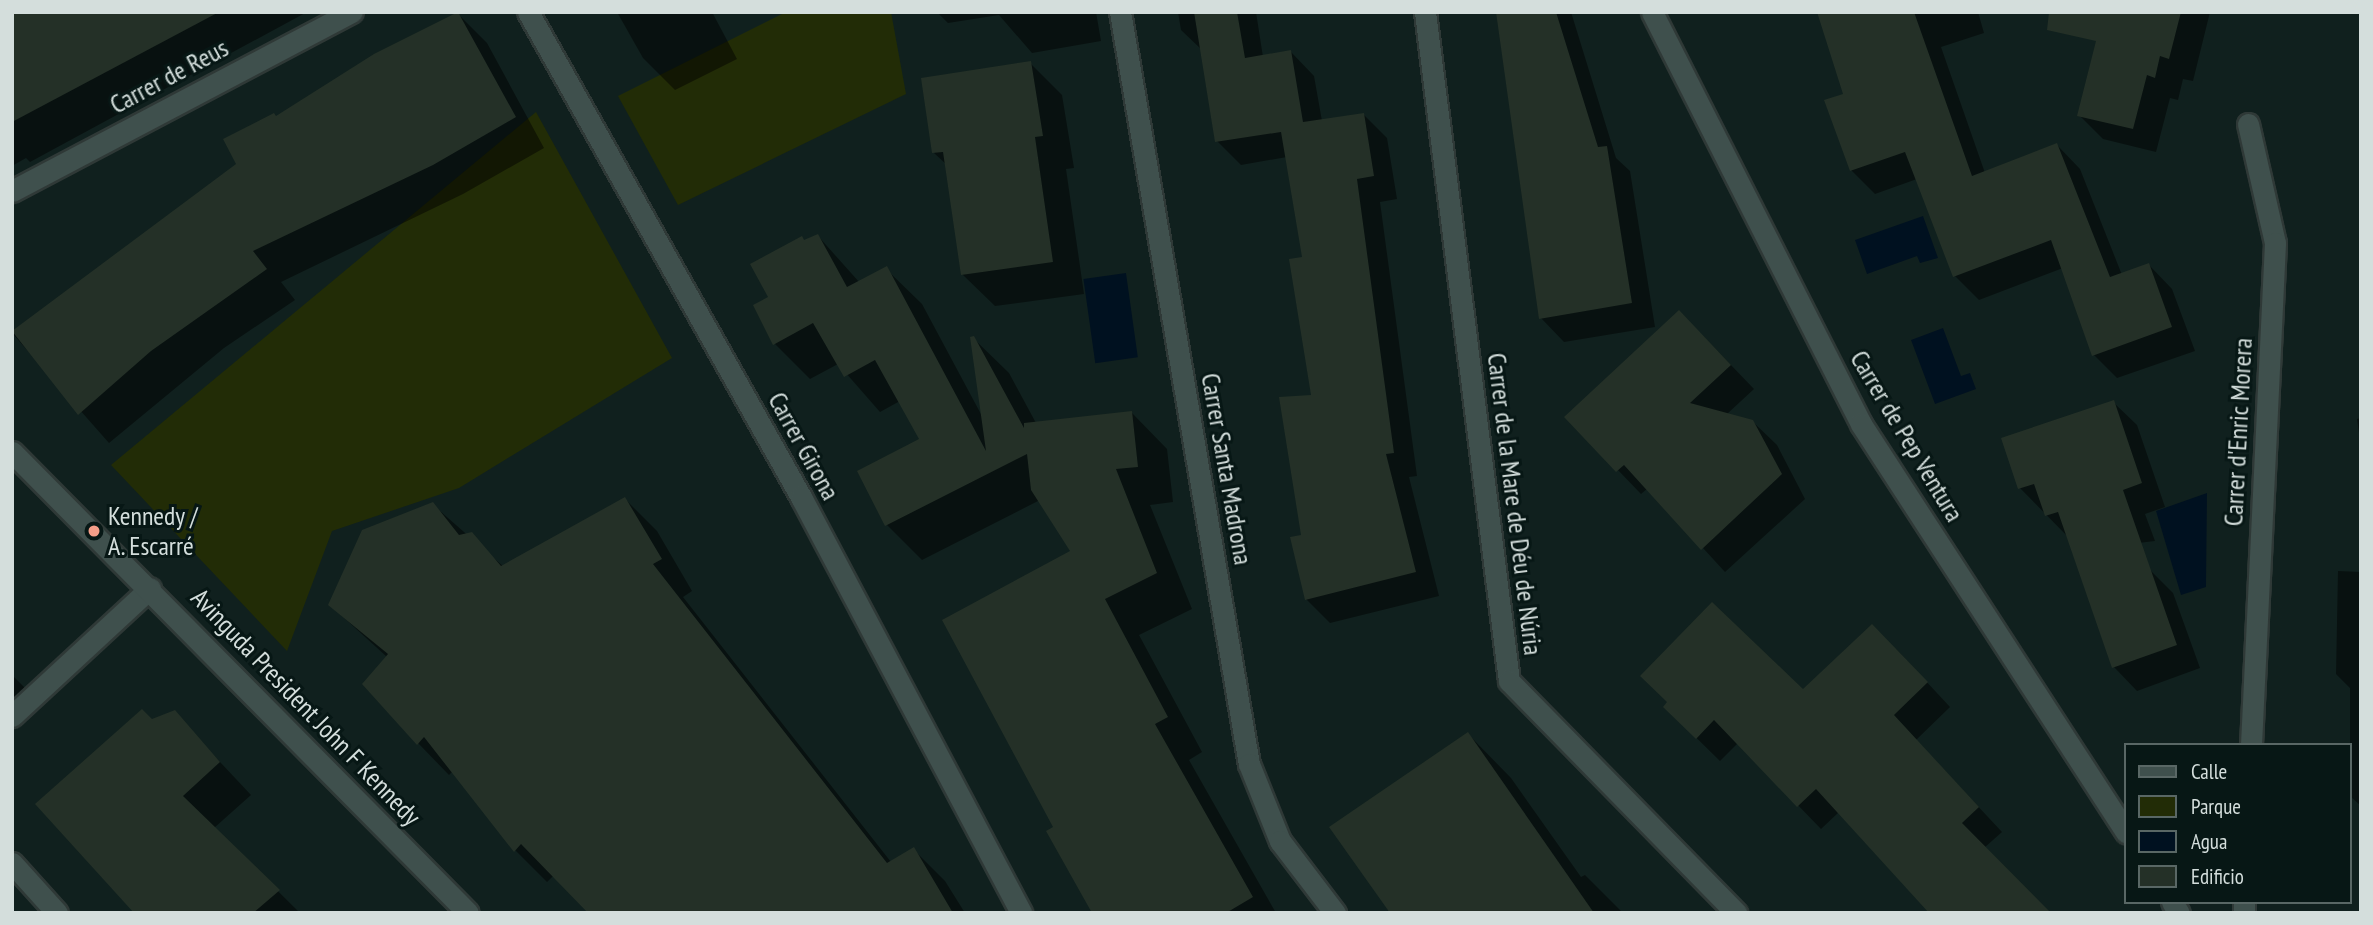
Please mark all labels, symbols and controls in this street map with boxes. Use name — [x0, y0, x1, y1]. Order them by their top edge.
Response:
street label: Carrer de Reus — [105, 32, 233, 120]
street label: Carrer d'Enric Morera — [2217, 337, 2259, 527]
street label: Carrer de Pep Ventura — [1844, 345, 1970, 527]
street label: Carrer de la Mare de Déu de Núria — [1481, 351, 1549, 657]
street label: Carrer Santa Madrona — [1195, 371, 1259, 567]
street label: Carrer Girona — [762, 387, 846, 505]
place label: Kennedy / A. Escarré — [108, 500, 198, 562]
marker: Kennedy / A. Escarré — [86, 523, 102, 539]
street label: Avinguda President John F Kennedy — [185, 582, 427, 832]
legend — [2124, 743, 2352, 904]
text: Calle — [2191, 758, 2227, 785]
text: Parque — [2191, 793, 2241, 820]
text: Agua — [2191, 828, 2227, 855]
text: Edificio — [2191, 863, 2244, 890]

